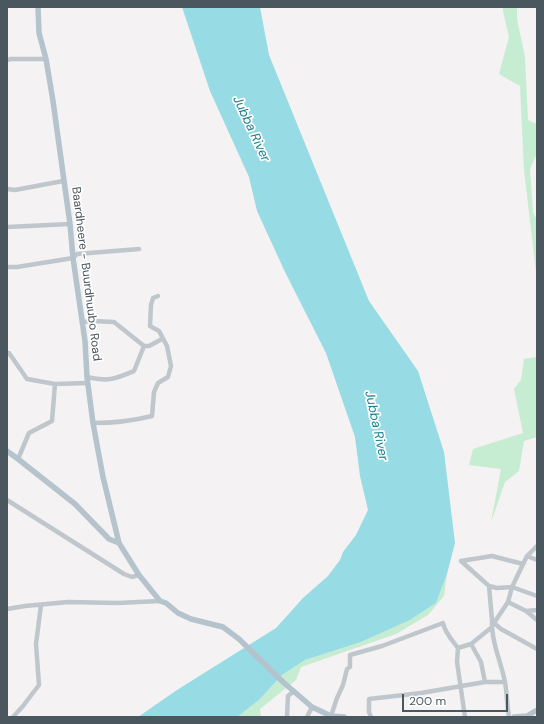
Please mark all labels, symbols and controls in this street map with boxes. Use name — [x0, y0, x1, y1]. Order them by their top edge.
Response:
water label: Jubba River — [229, 94, 273, 164]
street label: Baardheere - Buurdhuubo Road — [68, 186, 104, 362]
water label: Jubba River — [361, 390, 391, 462]
scale bar — [404, 686, 510, 712]
text: 200 m — [409, 693, 446, 709]

